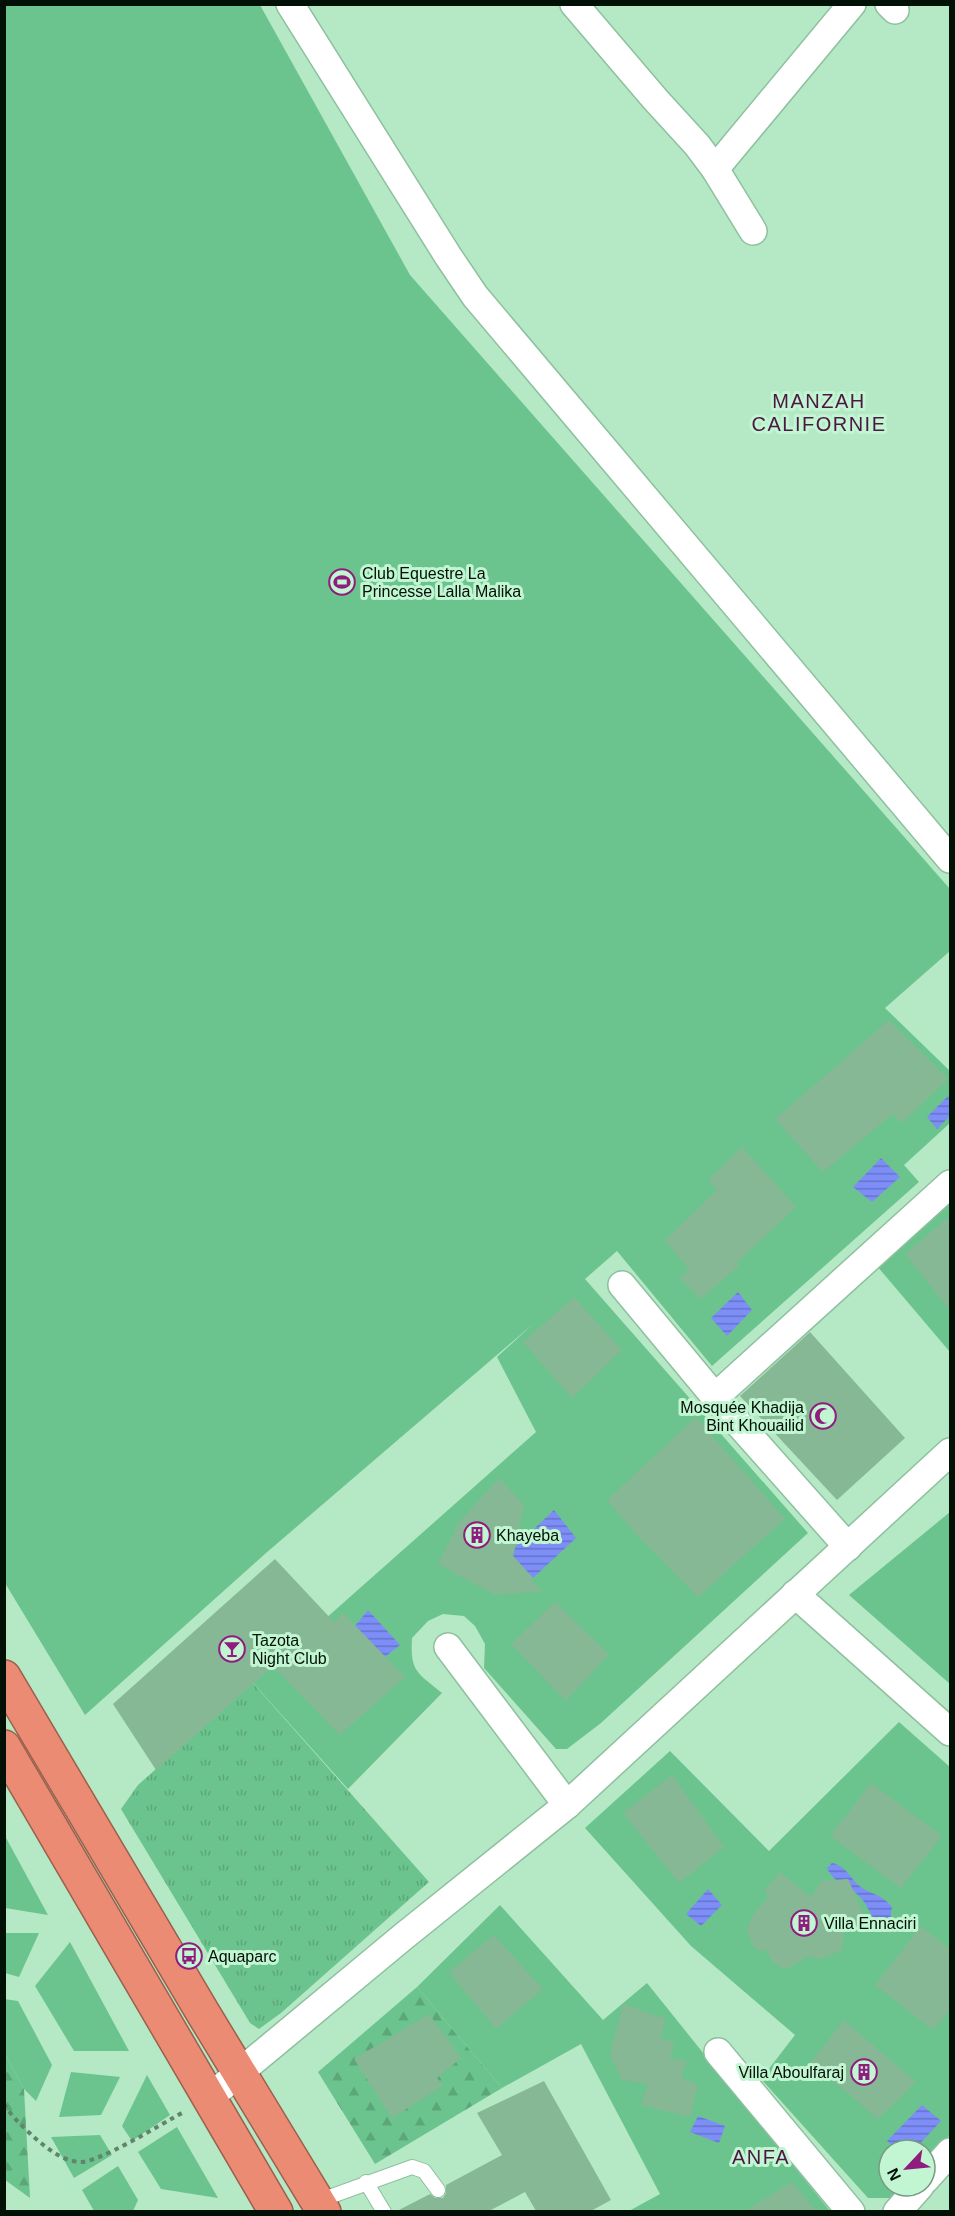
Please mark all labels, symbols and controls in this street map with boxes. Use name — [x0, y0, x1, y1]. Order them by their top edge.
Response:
district label: MANZAH CALIFORNIE — [751, 390, 887, 435]
place label: Club Equestre La Princesse Lalla Malika — [362, 565, 521, 600]
sports icon: Club Equestre La Princesse Lalla Malika — [327, 567, 357, 597]
place label: Mosquée Khadija Bint Khouailid — [680, 1399, 804, 1434]
mosque icon: Mosquée Khadija Bint Khouailid — [808, 1401, 838, 1431]
building icon: Khayeba — [462, 1520, 492, 1550]
place label: Khayeba — [496, 1527, 559, 1544]
place label: Tazota Night Club — [252, 1632, 327, 1667]
bar icon: Tazota Night Club — [217, 1634, 247, 1664]
building icon: Villa Ennaciri — [789, 1908, 819, 1938]
place label: Villa Ennaciri — [824, 1915, 916, 1932]
bus stop icon: Aquaparc — [174, 1941, 204, 1971]
place label: Aquaparc — [208, 1948, 277, 1965]
building icon: Villa Aboulfaraj — [849, 2057, 879, 2087]
place label: Villa Aboulfaraj — [738, 2064, 844, 2081]
north arrow — [877, 2138, 937, 2198]
district label: ANFA — [732, 2146, 790, 2168]
text: N — [884, 2165, 904, 2183]

